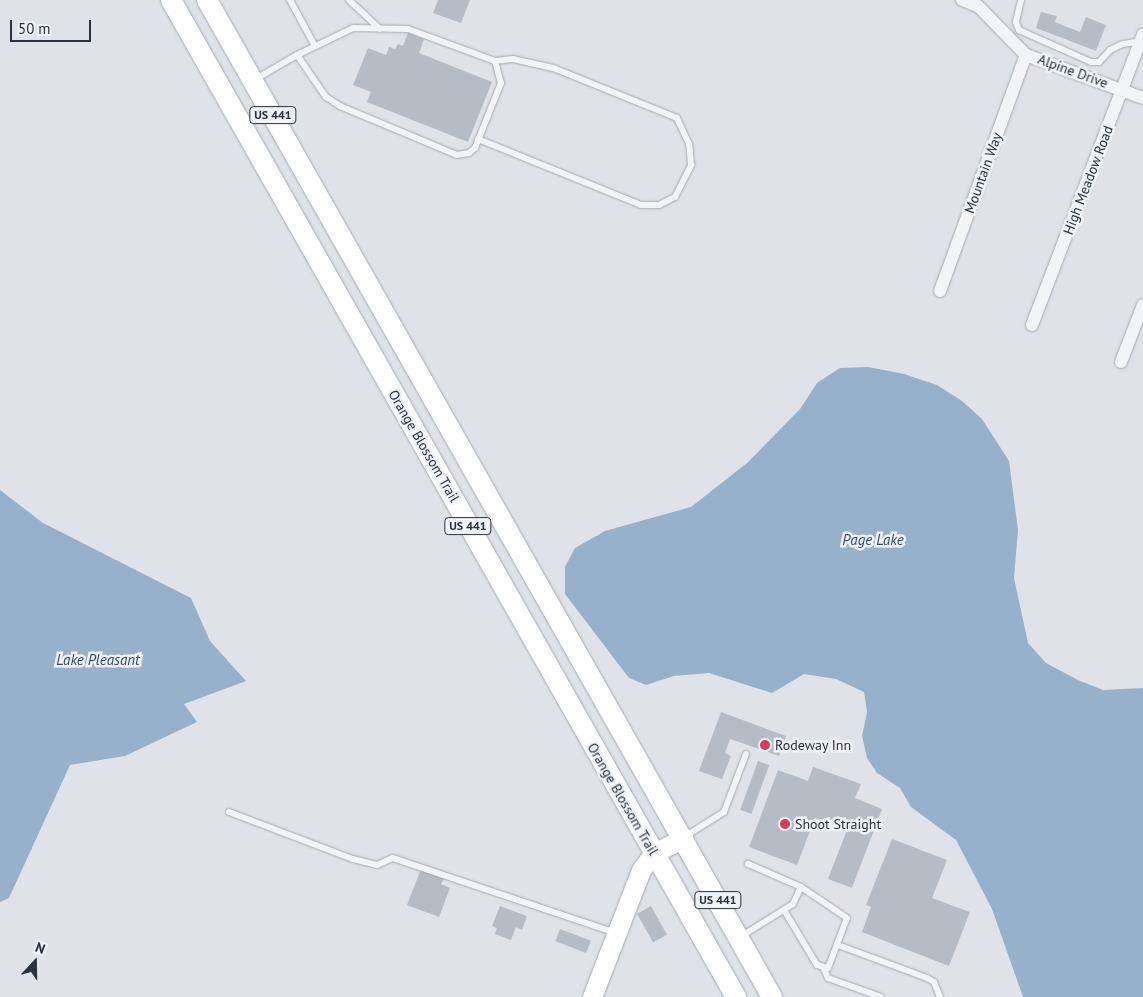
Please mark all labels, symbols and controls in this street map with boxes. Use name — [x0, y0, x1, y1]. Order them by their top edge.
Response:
scale bar — [12, 10, 94, 42]
text: 50 m — [18, 19, 51, 38]
street label: Alpine Drive — [1036, 51, 1110, 91]
road number: US 441 — [249, 106, 297, 124]
street label: High Meadow Road — [1059, 123, 1117, 237]
street label: Mountain Way — [961, 130, 1005, 216]
street label: Orange Blossom Trail — [385, 387, 463, 505]
road number: US 441 — [444, 516, 492, 536]
water label: Page Lake — [842, 531, 904, 549]
water label: Lake Pleasant — [56, 651, 140, 669]
place label: Rodeway Inn — [775, 737, 852, 753]
marker: Rodeway Inn — [759, 739, 771, 751]
street label: Orange Blossom Trail — [584, 740, 662, 858]
place label: Shoot Straight — [795, 816, 881, 832]
marker: Shoot Straight — [779, 818, 791, 830]
road number: US 441 — [694, 890, 742, 910]
north arrow — [10, 937, 60, 987]
text: N — [33, 938, 48, 958]

